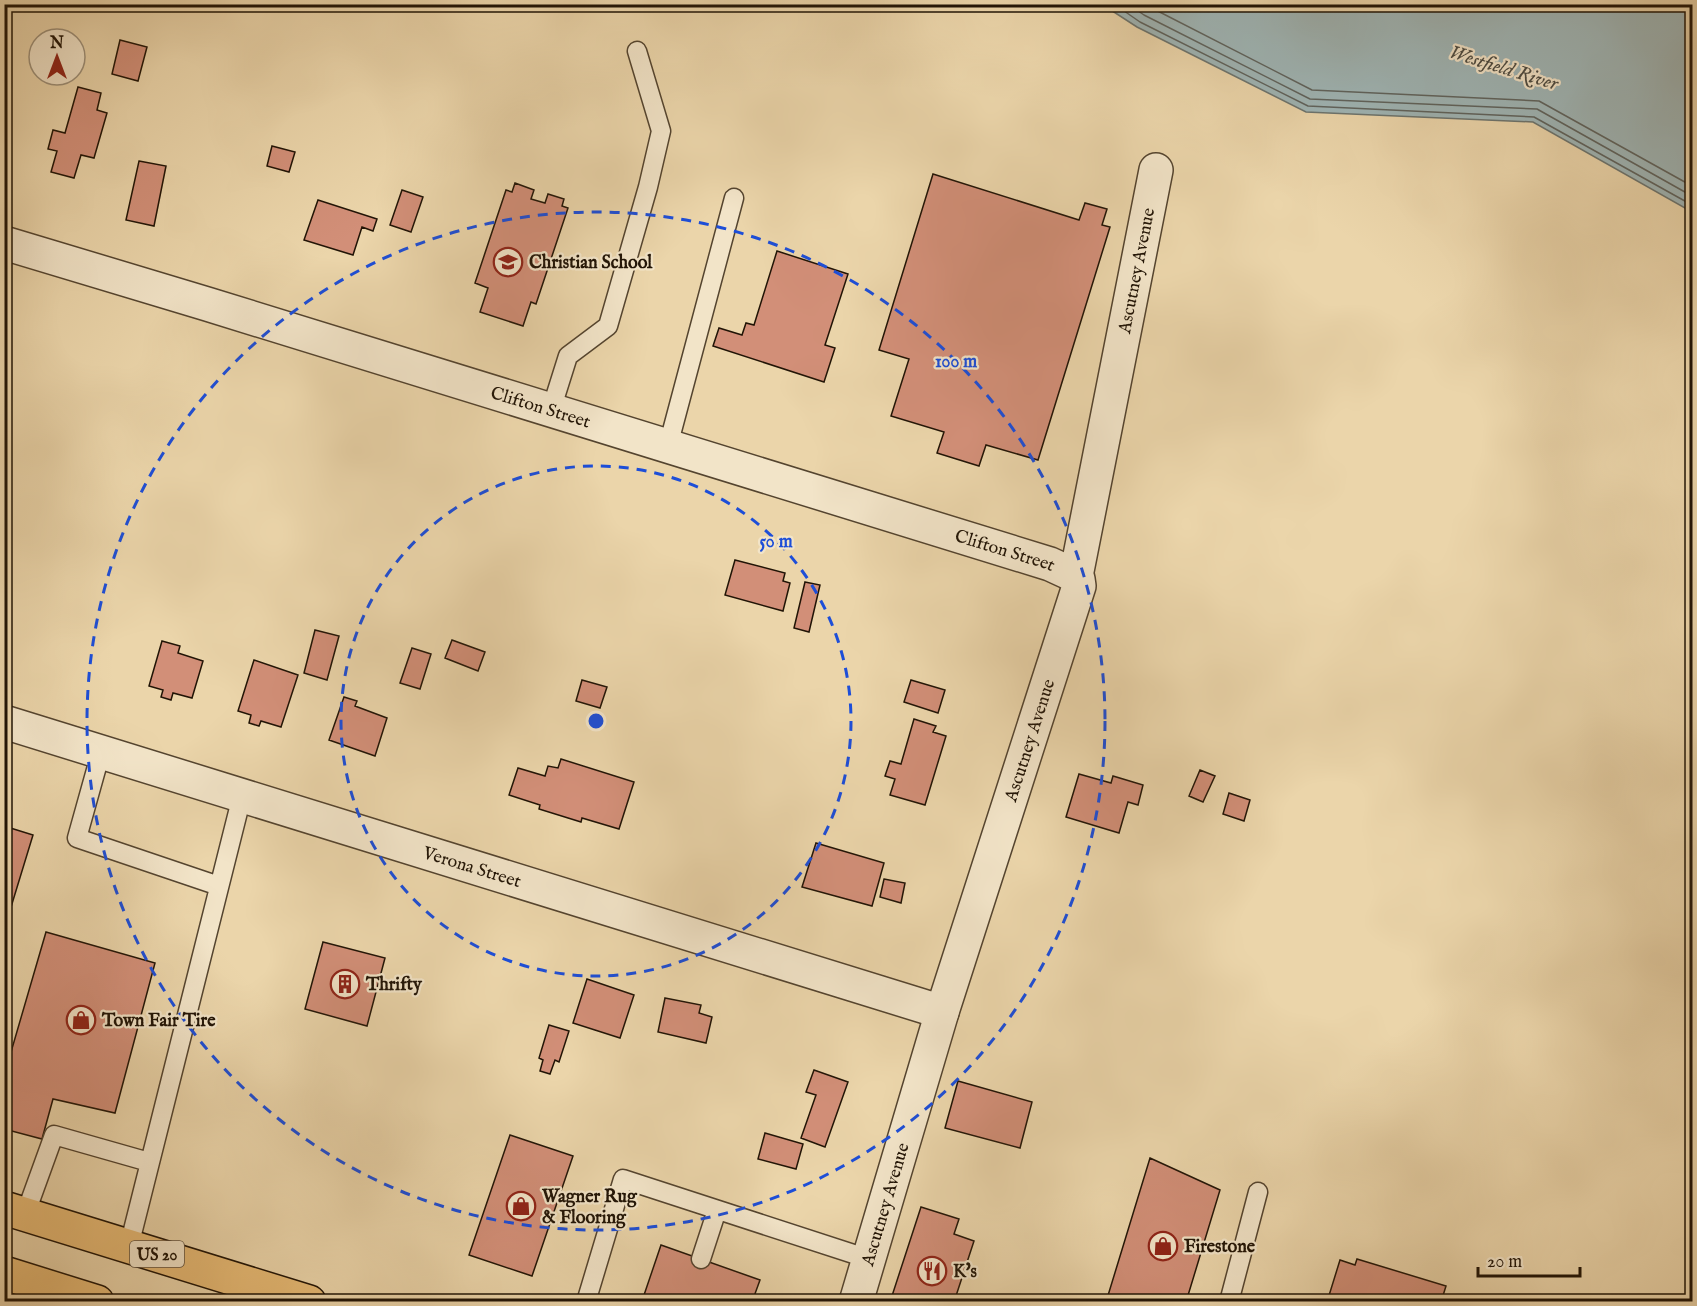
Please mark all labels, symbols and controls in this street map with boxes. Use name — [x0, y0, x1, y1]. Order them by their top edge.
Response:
north arrow — [27, 27, 87, 87]
text: N — [49, 34, 64, 54]
water label: Westfield River — [1446, 40, 1562, 97]
street label: Ascutney Avenue — [1114, 206, 1161, 337]
school or university icon: Christian School — [492, 246, 524, 278]
place label: Christian School — [529, 252, 653, 275]
text: 100 m — [935, 351, 977, 374]
street label: Clifton Street — [487, 382, 593, 435]
street label: Clifton Street — [952, 525, 1058, 578]
text: 50 m — [759, 531, 793, 554]
street label: Ascutney Avenue — [1000, 676, 1061, 806]
centre of rings — [586, 711, 606, 731]
street label: Verona Street — [419, 842, 524, 894]
building icon: Thrifty — [329, 968, 361, 1000]
place label: Thrifty — [365, 974, 423, 997]
shop icon: Town Fair Tire — [65, 1004, 97, 1036]
place label: Town Fair Tire — [101, 1010, 216, 1033]
street label: Ascutney Avenue — [857, 1140, 916, 1270]
place label: Wagner Rug & Flooring — [541, 1186, 638, 1230]
shop icon: Wagner Rug & Flooring — [505, 1190, 537, 1222]
shop icon: Firestone — [1147, 1230, 1179, 1262]
place label: Firestone — [1184, 1236, 1256, 1259]
scale bar — [1478, 1240, 1580, 1278]
road number: US 20 — [130, 1241, 184, 1267]
text: 20 m — [1487, 1251, 1522, 1274]
restaurant icon: K's — [916, 1255, 948, 1287]
place label: K's — [953, 1261, 978, 1284]

